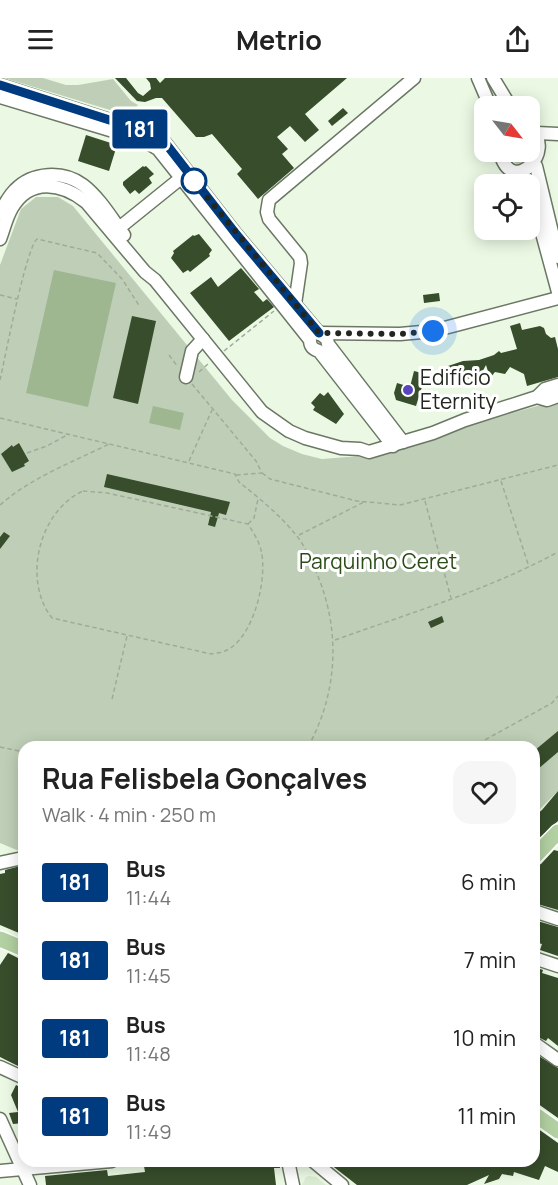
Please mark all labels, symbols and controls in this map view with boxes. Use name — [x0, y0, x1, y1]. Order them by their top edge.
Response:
text: Metrio — [236, 21, 322, 58]
icon: menu — [24, 23, 57, 56]
icon: share — [501, 23, 534, 56]
north arrow — [474, 96, 540, 162]
map controls — [474, 96, 540, 240]
line badge: 181 — [106, 110, 174, 148]
text: 181 — [124, 115, 156, 143]
unlabelled marker — [181, 168, 207, 194]
button: locate — [474, 174, 540, 240]
your location — [418, 316, 448, 346]
place label: Edifício Eternity — [420, 363, 496, 415]
marker: Edifício Eternity — [401, 383, 415, 397]
park label: Parquinho Ceret — [299, 547, 457, 575]
text: Rua Felisbela Gonçalves — [42, 759, 367, 797]
button: heart — [453, 761, 516, 824]
text: Walk · 4 min · 250 m — [42, 801, 216, 828]
text: Bus — [126, 854, 166, 884]
text: 6 min — [461, 867, 516, 897]
text: 181 — [59, 868, 91, 896]
text: 11:44 — [126, 884, 171, 911]
text: Bus — [126, 932, 166, 962]
text: 7 min — [464, 945, 516, 975]
text: 181 — [59, 946, 91, 974]
text: 11:45 — [126, 962, 171, 989]
text: Bus — [126, 1010, 166, 1040]
text: 10 min — [453, 1023, 516, 1053]
text: 181 — [59, 1024, 91, 1052]
text: 11:48 — [126, 1040, 171, 1067]
text: Bus — [126, 1088, 166, 1118]
text: 11 min — [458, 1101, 516, 1131]
text: 181 — [59, 1102, 91, 1130]
text: 11:49 — [126, 1118, 172, 1145]

